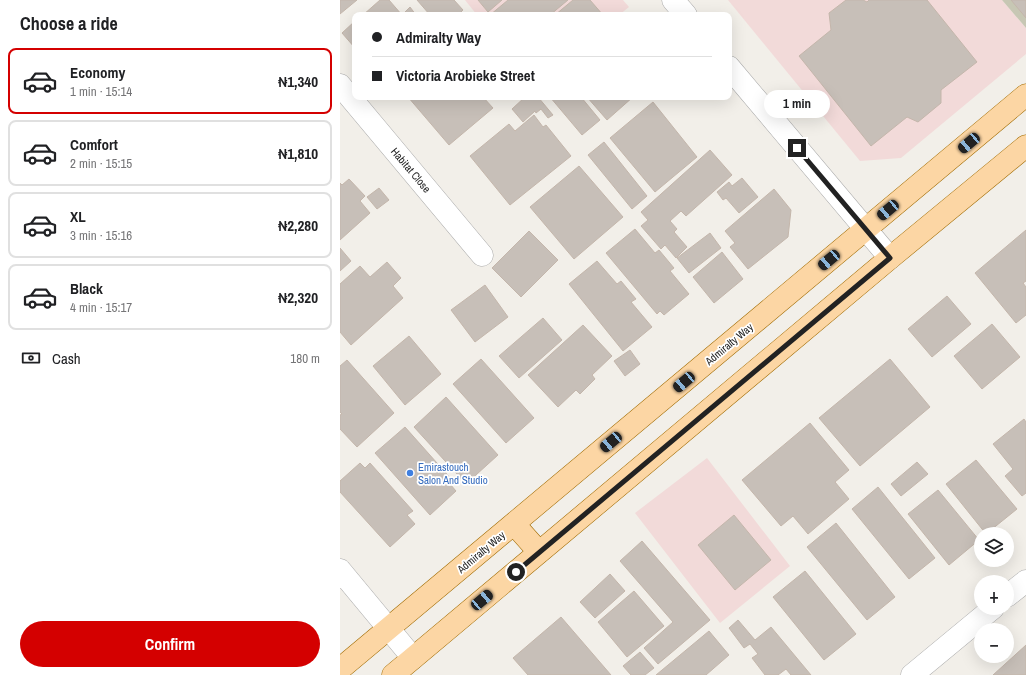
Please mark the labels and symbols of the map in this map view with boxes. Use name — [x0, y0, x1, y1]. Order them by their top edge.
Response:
callout: 1 min — [764, 90, 830, 118]
car — [956, 131, 982, 155]
route end — [788, 139, 806, 157]
street label: Habitat Close — [388, 145, 434, 195]
car — [875, 198, 901, 222]
car — [816, 248, 842, 272]
street label: Admiralty Way — [701, 320, 756, 369]
car — [671, 370, 697, 394]
car — [598, 430, 624, 454]
place label: Emirastouch Salon And Studio — [418, 460, 488, 487]
marker: Emirastouch Salon And Studio — [405, 468, 415, 478]
street label: Admiralty Way — [453, 528, 508, 577]
route start — [507, 563, 525, 581]
car — [469, 588, 495, 612]

